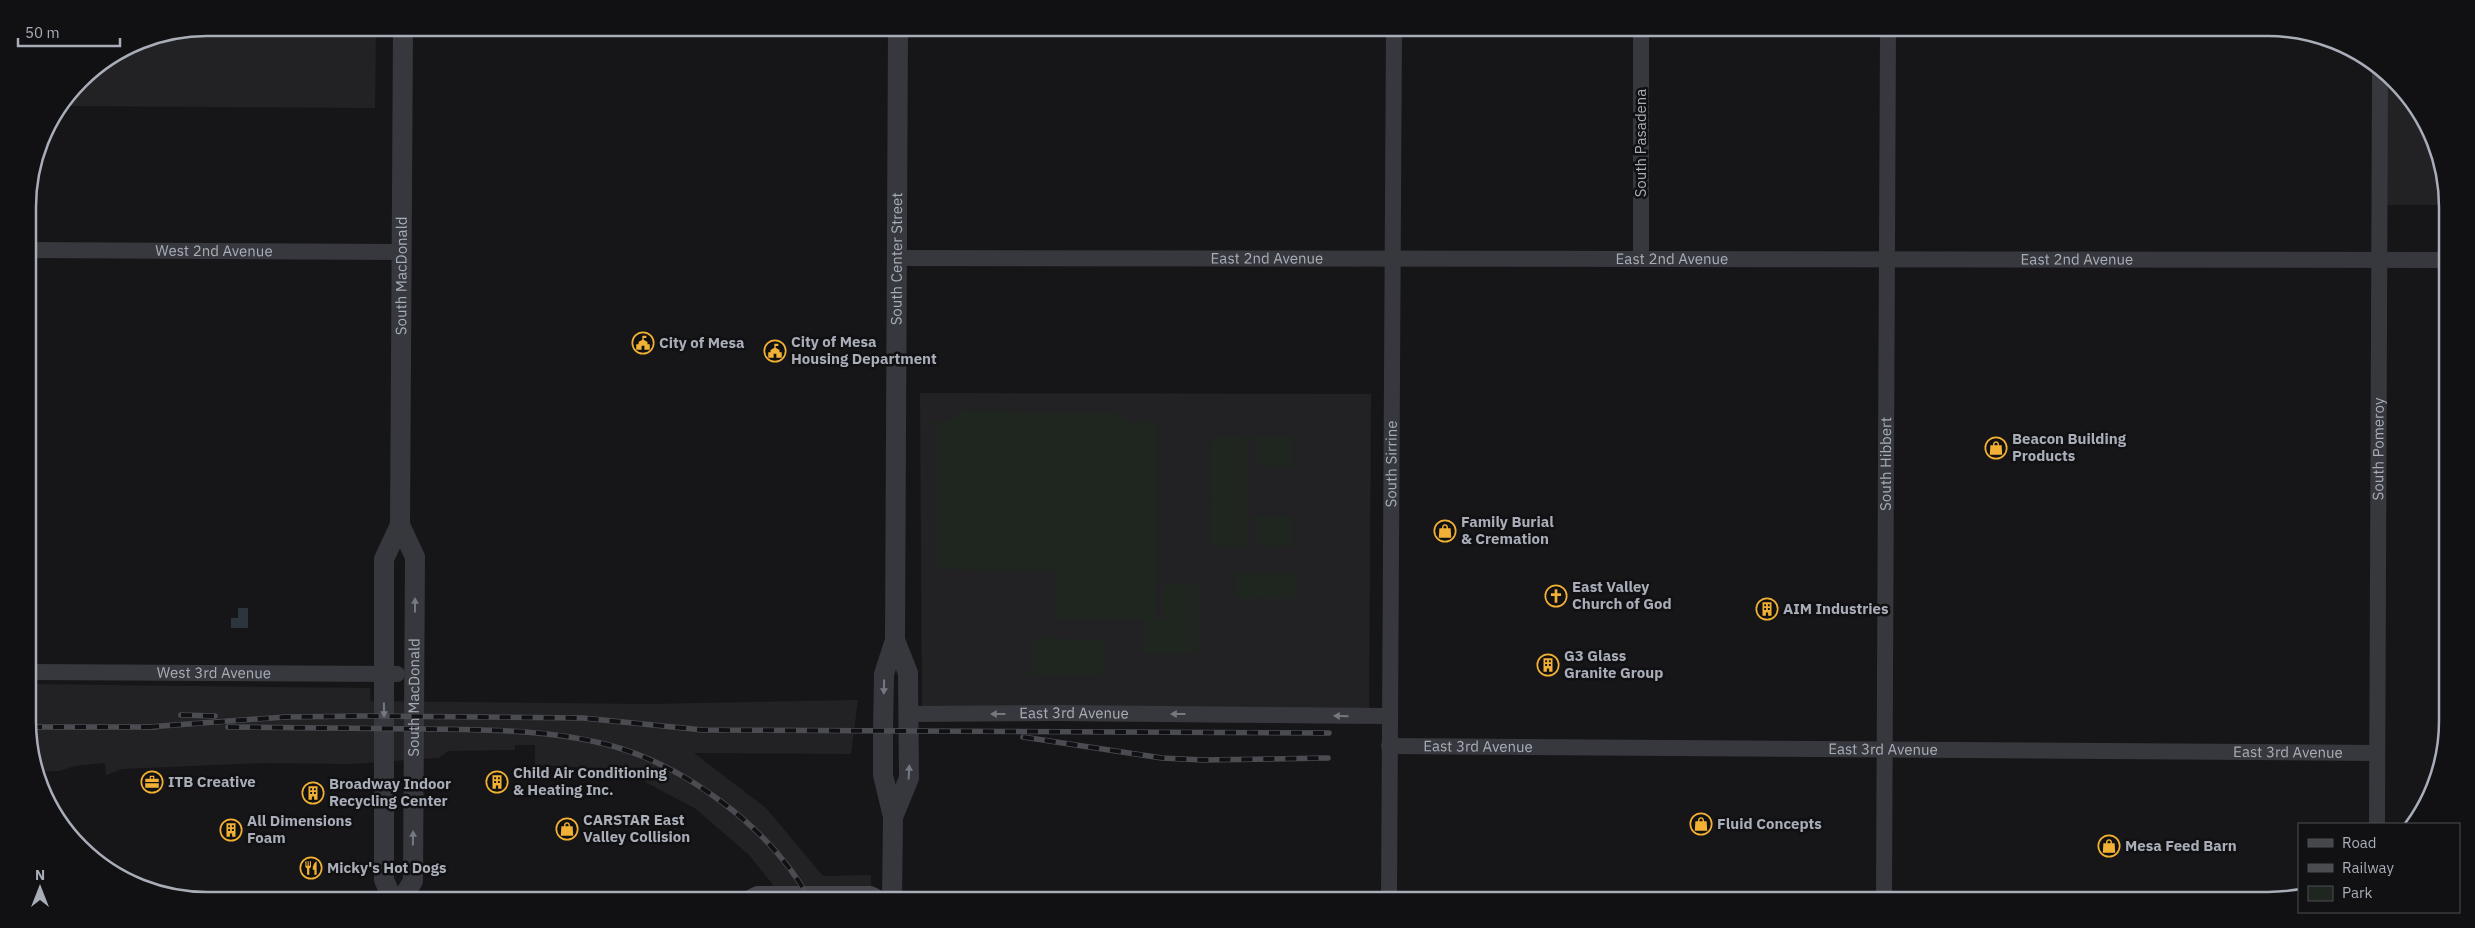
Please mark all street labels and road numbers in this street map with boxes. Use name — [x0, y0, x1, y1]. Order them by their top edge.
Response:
street label: South Pasadena — [1631, 89, 1650, 197]
street label: South Center Street — [887, 192, 906, 325]
street label: South MacDonald — [391, 216, 411, 335]
street label: West 2nd Avenue — [155, 241, 273, 260]
street label: East 2nd Avenue — [1211, 248, 1323, 268]
street label: East 2nd Avenue — [1616, 249, 1728, 268]
street label: East 2nd Avenue — [2021, 249, 2133, 269]
street label: South Pomeroy — [2368, 397, 2388, 500]
street label: South Hibbert — [1876, 417, 1895, 511]
street label: South Sirrine — [1381, 420, 1401, 508]
street label: South MacDonald — [404, 638, 423, 757]
street label: West 3rd Avenue — [157, 663, 271, 682]
street label: East 3rd Avenue — [1019, 703, 1129, 723]
street label: East 3rd Avenue — [1423, 736, 1533, 756]
street label: East 3rd Avenue — [1828, 739, 1938, 759]
street label: East 3rd Avenue — [2233, 742, 2343, 762]

